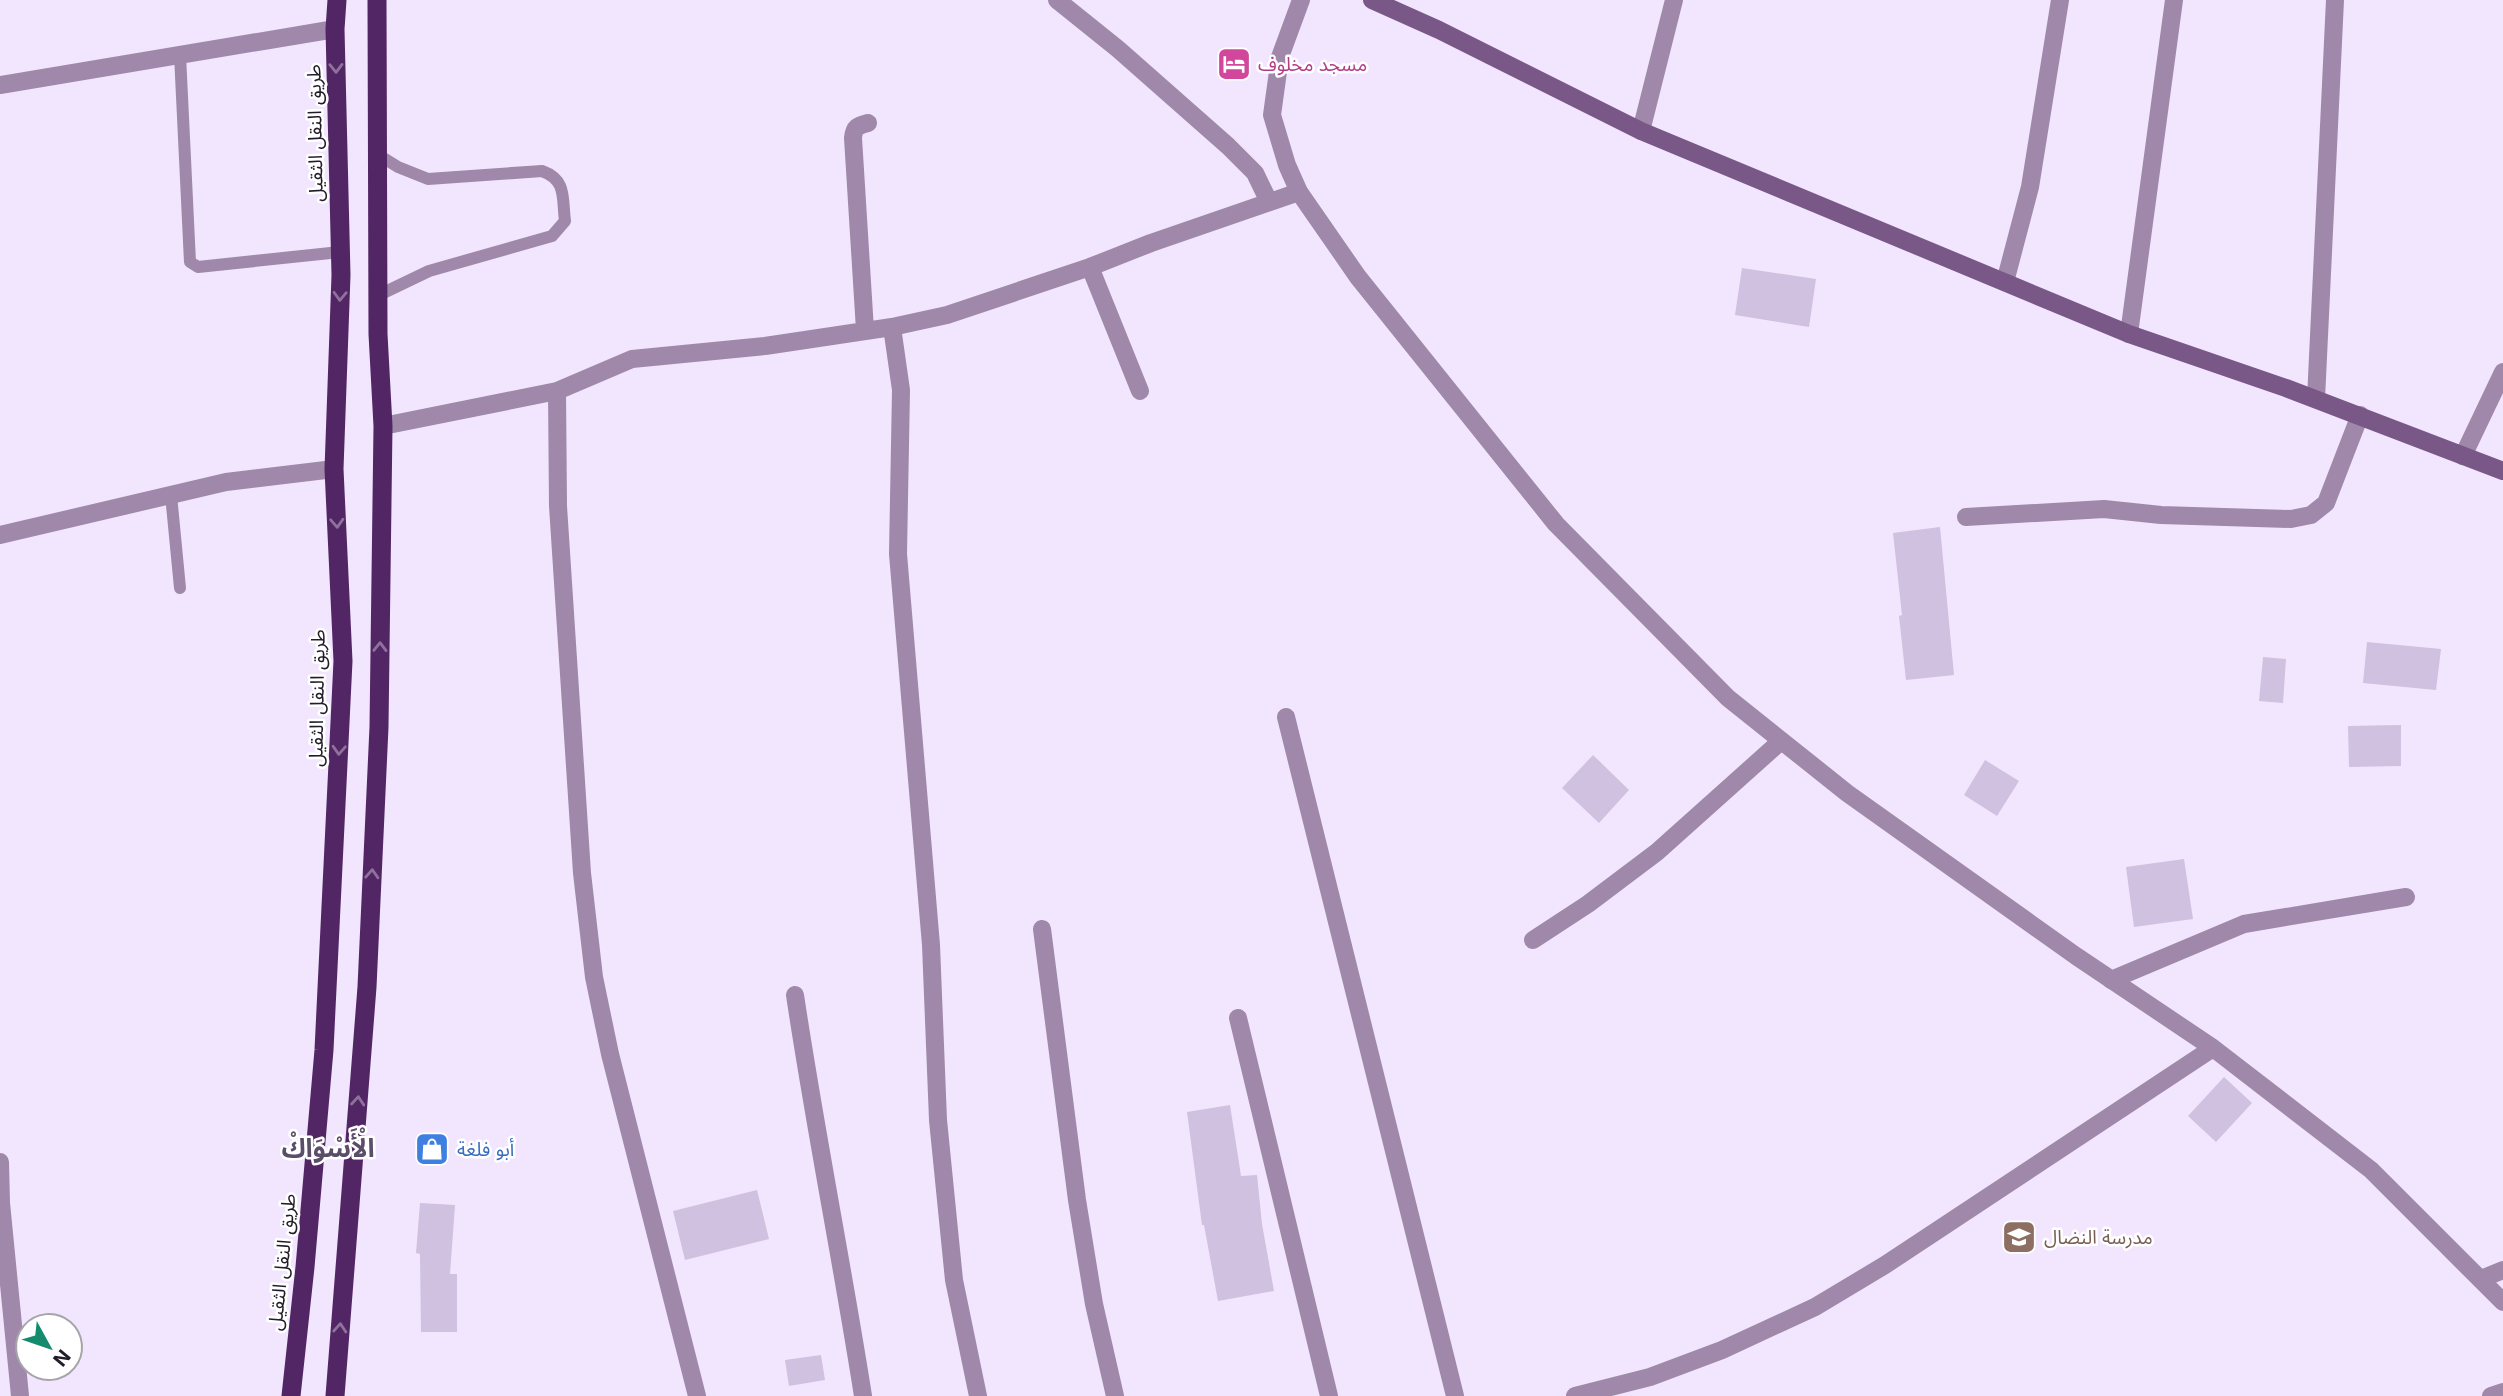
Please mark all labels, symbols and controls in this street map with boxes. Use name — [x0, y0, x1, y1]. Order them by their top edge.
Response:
hotel icon: مسجد مخلوف — [1215, 45, 1253, 83]
place label: مسجد مخلوف — [1258, 53, 1367, 76]
one-way arrow — [328, 63, 344, 74]
street label: طريق النقل الثقيل — [302, 64, 328, 202]
one-way arrow — [333, 290, 348, 301]
one-way arrow — [329, 518, 344, 529]
street label: طريق النقل الثقيل — [304, 629, 330, 767]
one-way arrow — [372, 641, 388, 652]
one-way arrow — [332, 745, 347, 756]
one-way arrow — [365, 868, 380, 879]
one-way arrow — [350, 1095, 365, 1106]
district label: الْأَسْوَاكْ — [281, 1127, 375, 1163]
shop icon: أبو فلغة — [413, 1130, 451, 1168]
place label: أبو فلغة — [457, 1138, 514, 1161]
street label: طريق النقل الثقيل — [263, 1192, 301, 1332]
school or university icon: مدرسة النضال — [2000, 1218, 2038, 1256]
place label: مدرسة النضال — [2044, 1226, 2153, 1249]
north arrow — [14, 1312, 84, 1382]
one-way arrow — [332, 1322, 347, 1333]
text: N — [48, 1345, 75, 1371]

